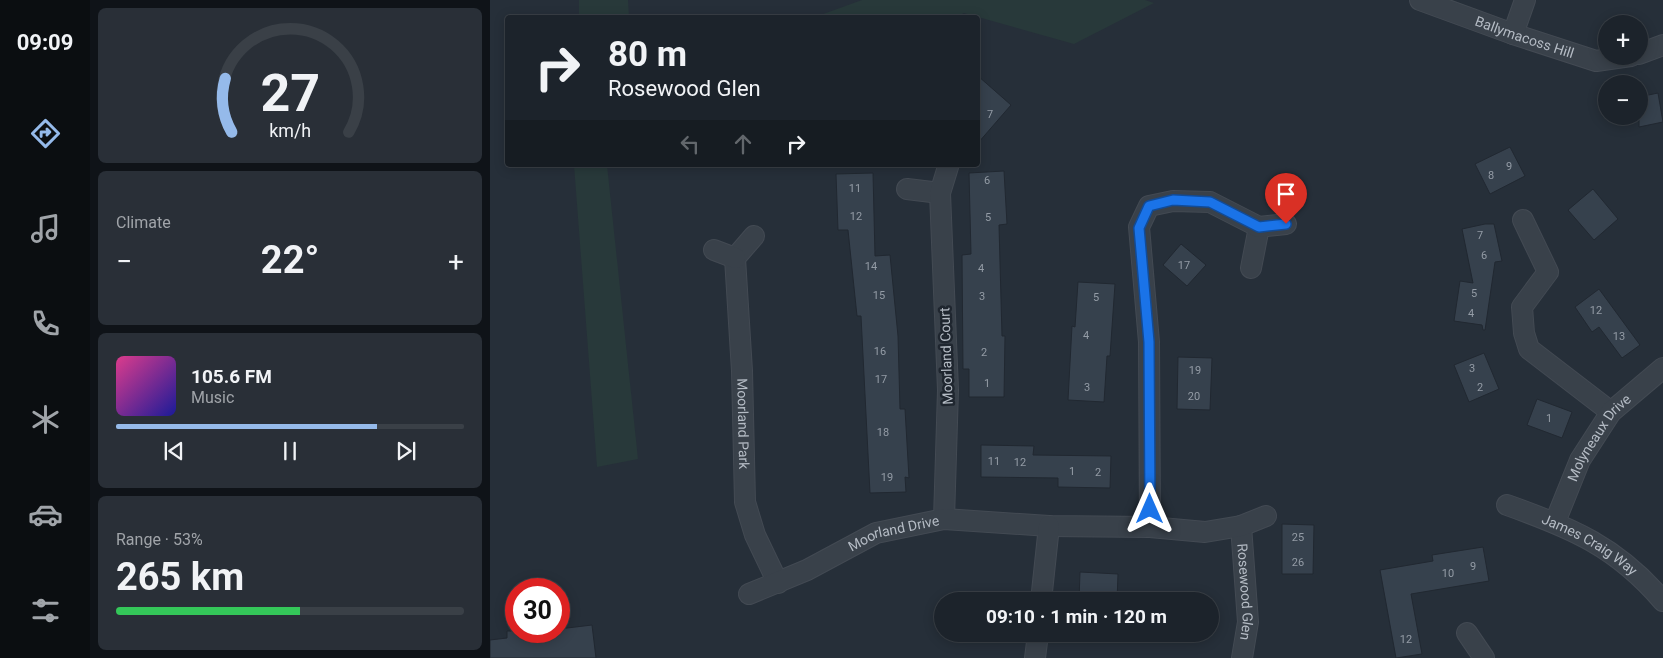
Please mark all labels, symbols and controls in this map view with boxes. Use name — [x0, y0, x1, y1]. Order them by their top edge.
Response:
street label: Ballymacoss Hill — [1473, 13, 1576, 61]
map controls — [1598, 15, 1648, 125]
button: + — [1598, 15, 1648, 65]
text: 09:09 — [17, 30, 73, 55]
text: 80 m — [608, 34, 687, 75]
icon: right — [525, 35, 590, 100]
text: 27 — [260, 63, 320, 124]
button: − — [1598, 75, 1648, 125]
text: Rosewood Glen — [608, 76, 761, 101]
house number: 7 — [987, 108, 993, 121]
icon: directions — [28, 116, 63, 151]
text: km/h — [269, 120, 311, 141]
icon: left — [676, 130, 704, 158]
icon: ahead — [729, 130, 757, 158]
icon: right — [782, 130, 810, 158]
house number: 9 — [1506, 160, 1512, 173]
house number: 8 — [1488, 169, 1494, 182]
pin — [1265, 173, 1307, 224]
house number: 6 — [984, 174, 990, 187]
icon: arrive — [1272, 180, 1300, 208]
house number: 11 — [849, 182, 861, 195]
house number: 12 — [850, 210, 862, 223]
icon: music — [28, 211, 63, 246]
house number: 5 — [985, 211, 991, 224]
text: Climate — [116, 213, 171, 232]
house number: 7 — [1477, 229, 1483, 242]
text: 22° — [261, 238, 319, 282]
text: − — [116, 245, 132, 278]
text: + — [448, 245, 464, 278]
house number: 6 — [1481, 249, 1487, 262]
house number: 17 — [1178, 259, 1190, 272]
house number: 14 — [865, 260, 877, 273]
house number: 4 — [978, 262, 984, 275]
house number: 5 — [1471, 287, 1477, 300]
house number: 15 — [873, 289, 885, 302]
house number: 3 — [979, 290, 985, 303]
house number: 5 — [1093, 291, 1099, 304]
house number: 12 — [1590, 304, 1602, 317]
icon: phone — [28, 306, 63, 341]
street label: Moorland Court — [936, 307, 956, 405]
house number: 4 — [1468, 307, 1474, 320]
house number: 4 — [1083, 329, 1089, 342]
house number: 13 — [1613, 330, 1625, 343]
house number: 16 — [874, 345, 886, 358]
house number: 2 — [981, 346, 987, 359]
house number: 3 — [1469, 362, 1475, 375]
house number: 19 — [1189, 364, 1201, 377]
text: 105.6 FM — [191, 365, 272, 388]
house number: 17 — [875, 373, 887, 386]
house number: 1 — [984, 377, 990, 390]
street label: Moorland Park — [734, 378, 752, 470]
house number: 3 — [1084, 381, 1090, 394]
house number: 2 — [1477, 381, 1483, 394]
text: Music — [191, 388, 234, 407]
house number: 20 — [1188, 390, 1200, 403]
street label: Molyneaux Drive — [1564, 391, 1634, 484]
icon: climate — [28, 402, 63, 437]
house number: 1 — [1546, 412, 1552, 425]
house number: 18 — [877, 426, 889, 439]
icon: previous — [160, 437, 188, 465]
icon: pause — [276, 437, 304, 465]
icon: next — [392, 437, 420, 465]
house number: 11 — [988, 455, 1000, 468]
house number: 12 — [1014, 456, 1026, 469]
house number: 1 — [1069, 465, 1075, 478]
house number: 2 — [1095, 466, 1101, 479]
house number: 19 — [881, 471, 893, 484]
position arrow — [1123, 482, 1175, 534]
icon: car — [28, 497, 63, 532]
street label: James Craig Way — [1540, 511, 1641, 579]
street label: Moorland Drive — [845, 512, 941, 554]
text: Range · 53% — [116, 530, 203, 549]
house number: 25 — [1292, 531, 1304, 544]
street label: Rosewood Glen — [1234, 543, 1256, 641]
text: 265 km — [116, 555, 244, 599]
house number: 26 — [1292, 556, 1304, 569]
house number: 9 — [1470, 560, 1476, 573]
house number: 10 — [1442, 567, 1454, 580]
speed limit sign: 30 — [505, 578, 570, 643]
icon: filters — [28, 593, 63, 628]
text: 09:10 · 1 min · 120 m — [986, 605, 1167, 628]
house number: 12 — [1400, 633, 1412, 646]

